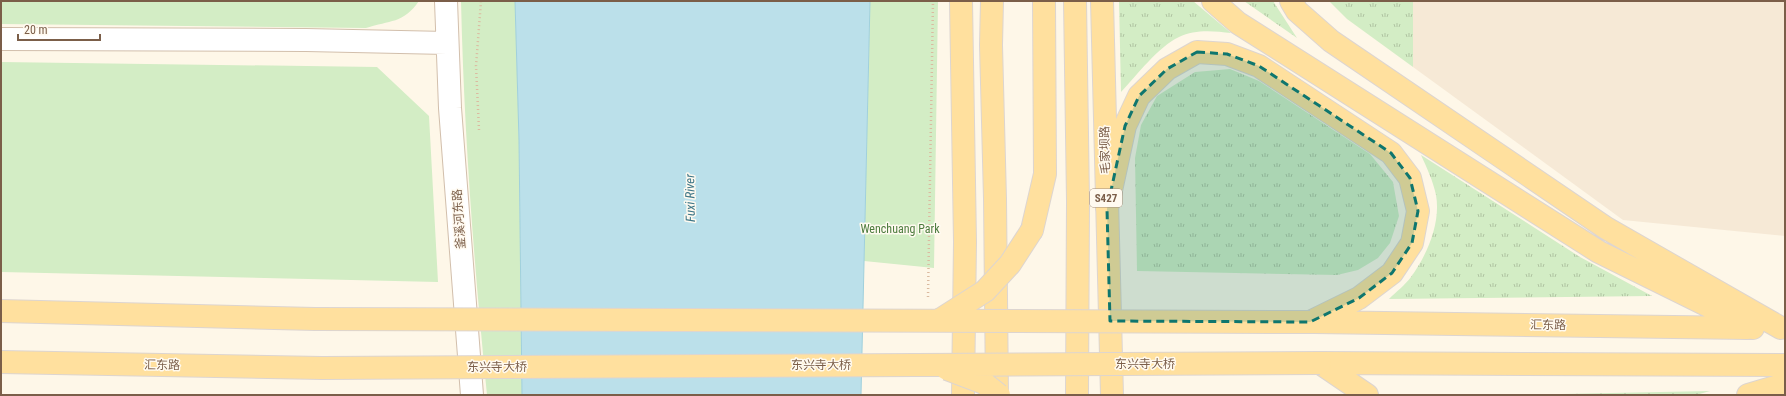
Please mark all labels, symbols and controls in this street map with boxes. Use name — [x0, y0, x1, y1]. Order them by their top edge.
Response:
scale bar — [18, 16, 100, 42]
text: 20 m — [24, 23, 48, 37]
street label: 毛家坝路 — [1098, 126, 1112, 174]
water label: Fuxi River — [682, 173, 698, 222]
street label: 釜溪河东路 — [450, 189, 468, 249]
road number: S427 — [1090, 189, 1122, 207]
park label: Wenchuang Park — [860, 222, 940, 236]
street label: 汇东路 — [1530, 318, 1566, 332]
street label: 东兴寺大桥 — [1115, 357, 1175, 371]
street label: 汇东路 — [144, 358, 180, 372]
street label: 东兴寺大桥 — [791, 358, 851, 372]
street label: 东兴寺大桥 — [467, 360, 527, 374]

